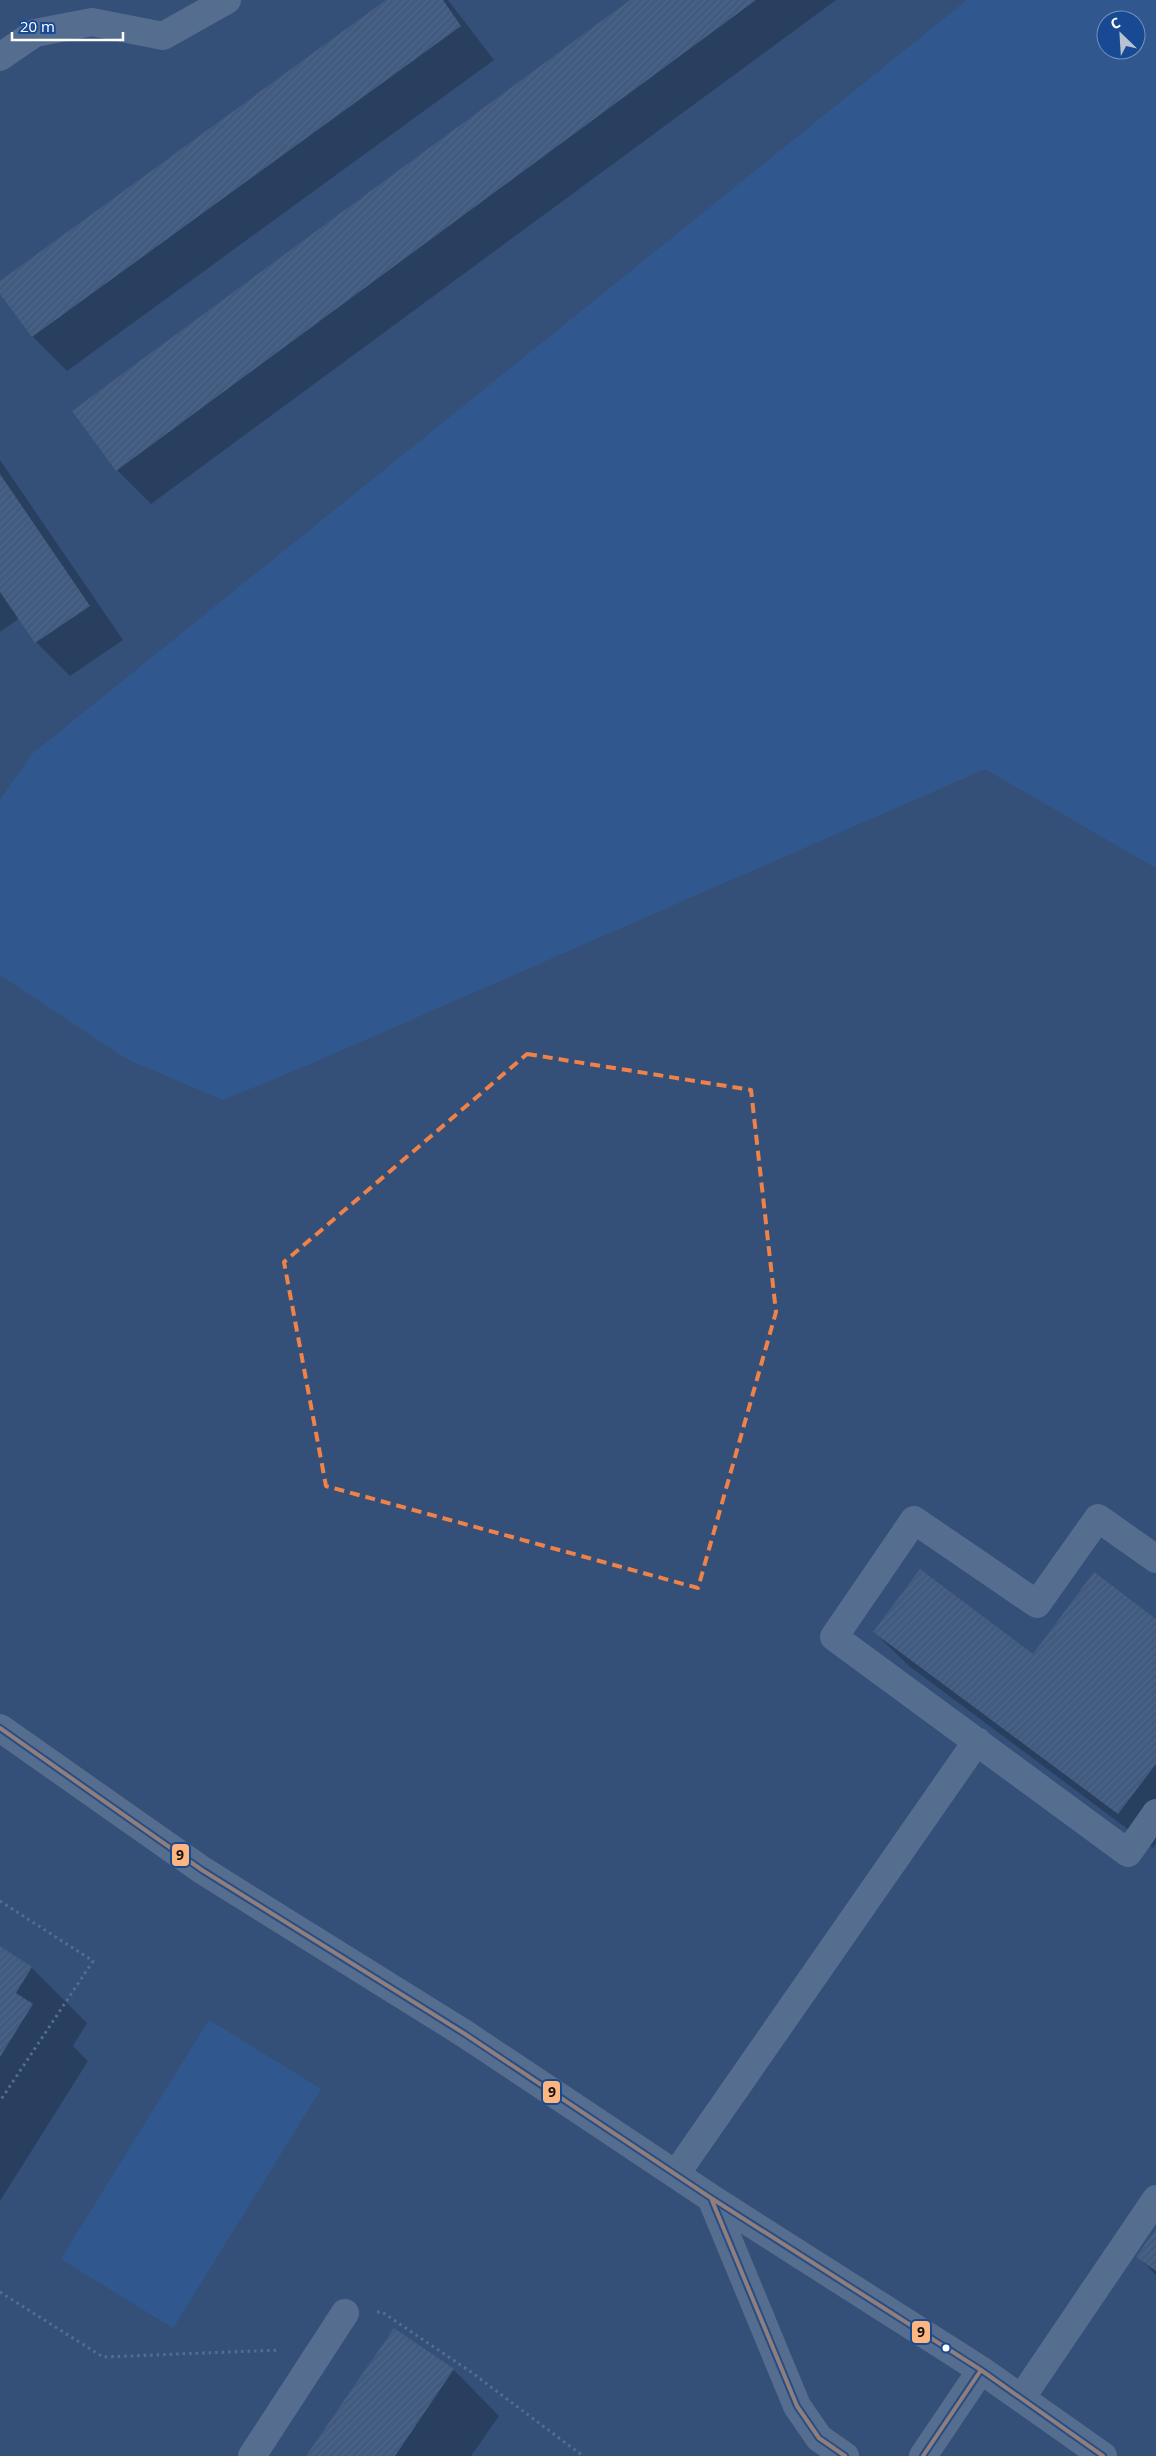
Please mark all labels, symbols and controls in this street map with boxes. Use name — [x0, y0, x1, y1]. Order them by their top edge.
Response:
scale bar — [12, 10, 124, 42]
north arrow — [1096, 10, 1146, 60]
text: С — [1107, 12, 1123, 33]
text: 20 m — [20, 16, 55, 36]
line badge: 9 — [171, 1843, 190, 1867]
text: 9 — [176, 1845, 184, 1864]
line badge: 9 — [542, 2080, 561, 2104]
text: 9 — [548, 2082, 556, 2101]
line badge: 9 — [911, 2320, 931, 2344]
text: 9 — [917, 2322, 925, 2341]
unlabelled marker — [941, 2343, 951, 2353]

